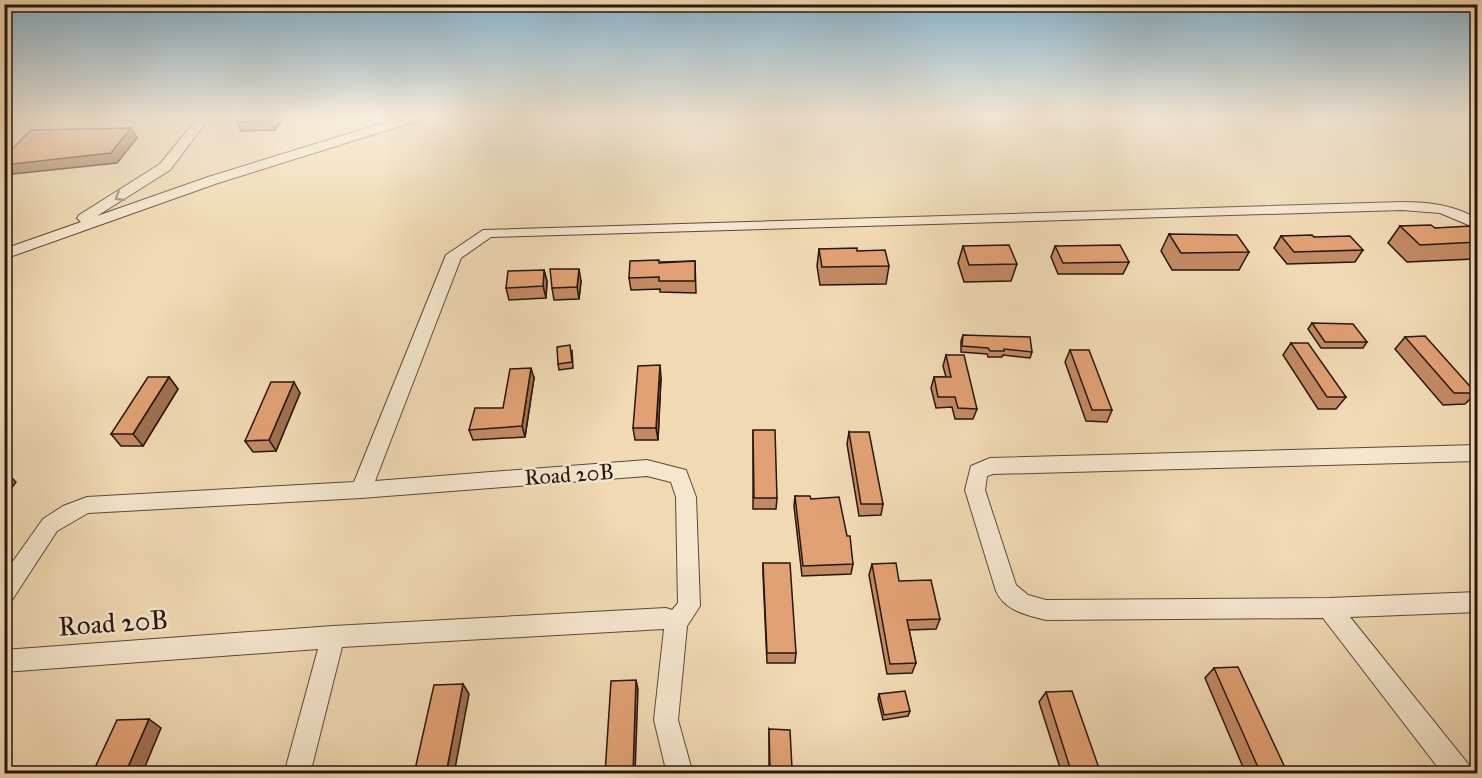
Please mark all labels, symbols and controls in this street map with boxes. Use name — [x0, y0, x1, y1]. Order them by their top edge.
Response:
one-way arrow — [115, 189, 125, 201]
street label: Road 20B — [523, 458, 615, 491]
street label: Road 20B — [57, 602, 169, 643]

